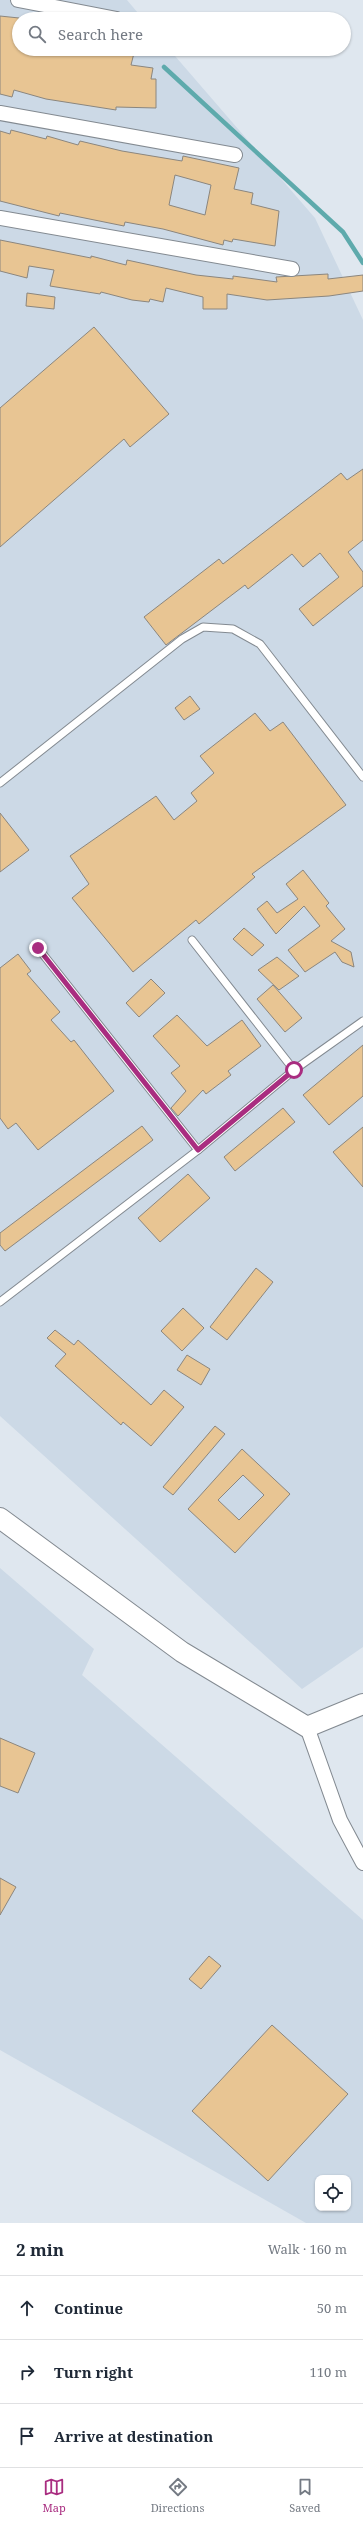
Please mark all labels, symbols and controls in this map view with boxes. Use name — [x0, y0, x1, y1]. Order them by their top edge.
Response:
search box — [12, 12, 351, 56]
icon: search — [26, 23, 48, 45]
text: Search here — [58, 24, 143, 44]
route end — [29, 939, 47, 957]
route start — [285, 1061, 303, 1079]
map controls — [315, 2175, 351, 2211]
button: locate — [315, 2175, 351, 2211]
text: 2 min — [16, 2238, 64, 2261]
text: Walk · 160 m — [268, 2240, 347, 2258]
icon: ahead — [16, 2297, 38, 2319]
text: Continue — [54, 2298, 123, 2318]
text: 50 m — [317, 2299, 347, 2317]
icon: right — [16, 2361, 38, 2383]
text: Turn right — [54, 2362, 133, 2382]
text: 110 m — [310, 2363, 347, 2381]
icon: arrive — [16, 2425, 38, 2447]
text: Arrive at destination — [54, 2426, 213, 2446]
tab: Map — [42, 2476, 66, 2515]
tab: Directions — [151, 2476, 204, 2515]
tab: Saved — [289, 2476, 321, 2515]

